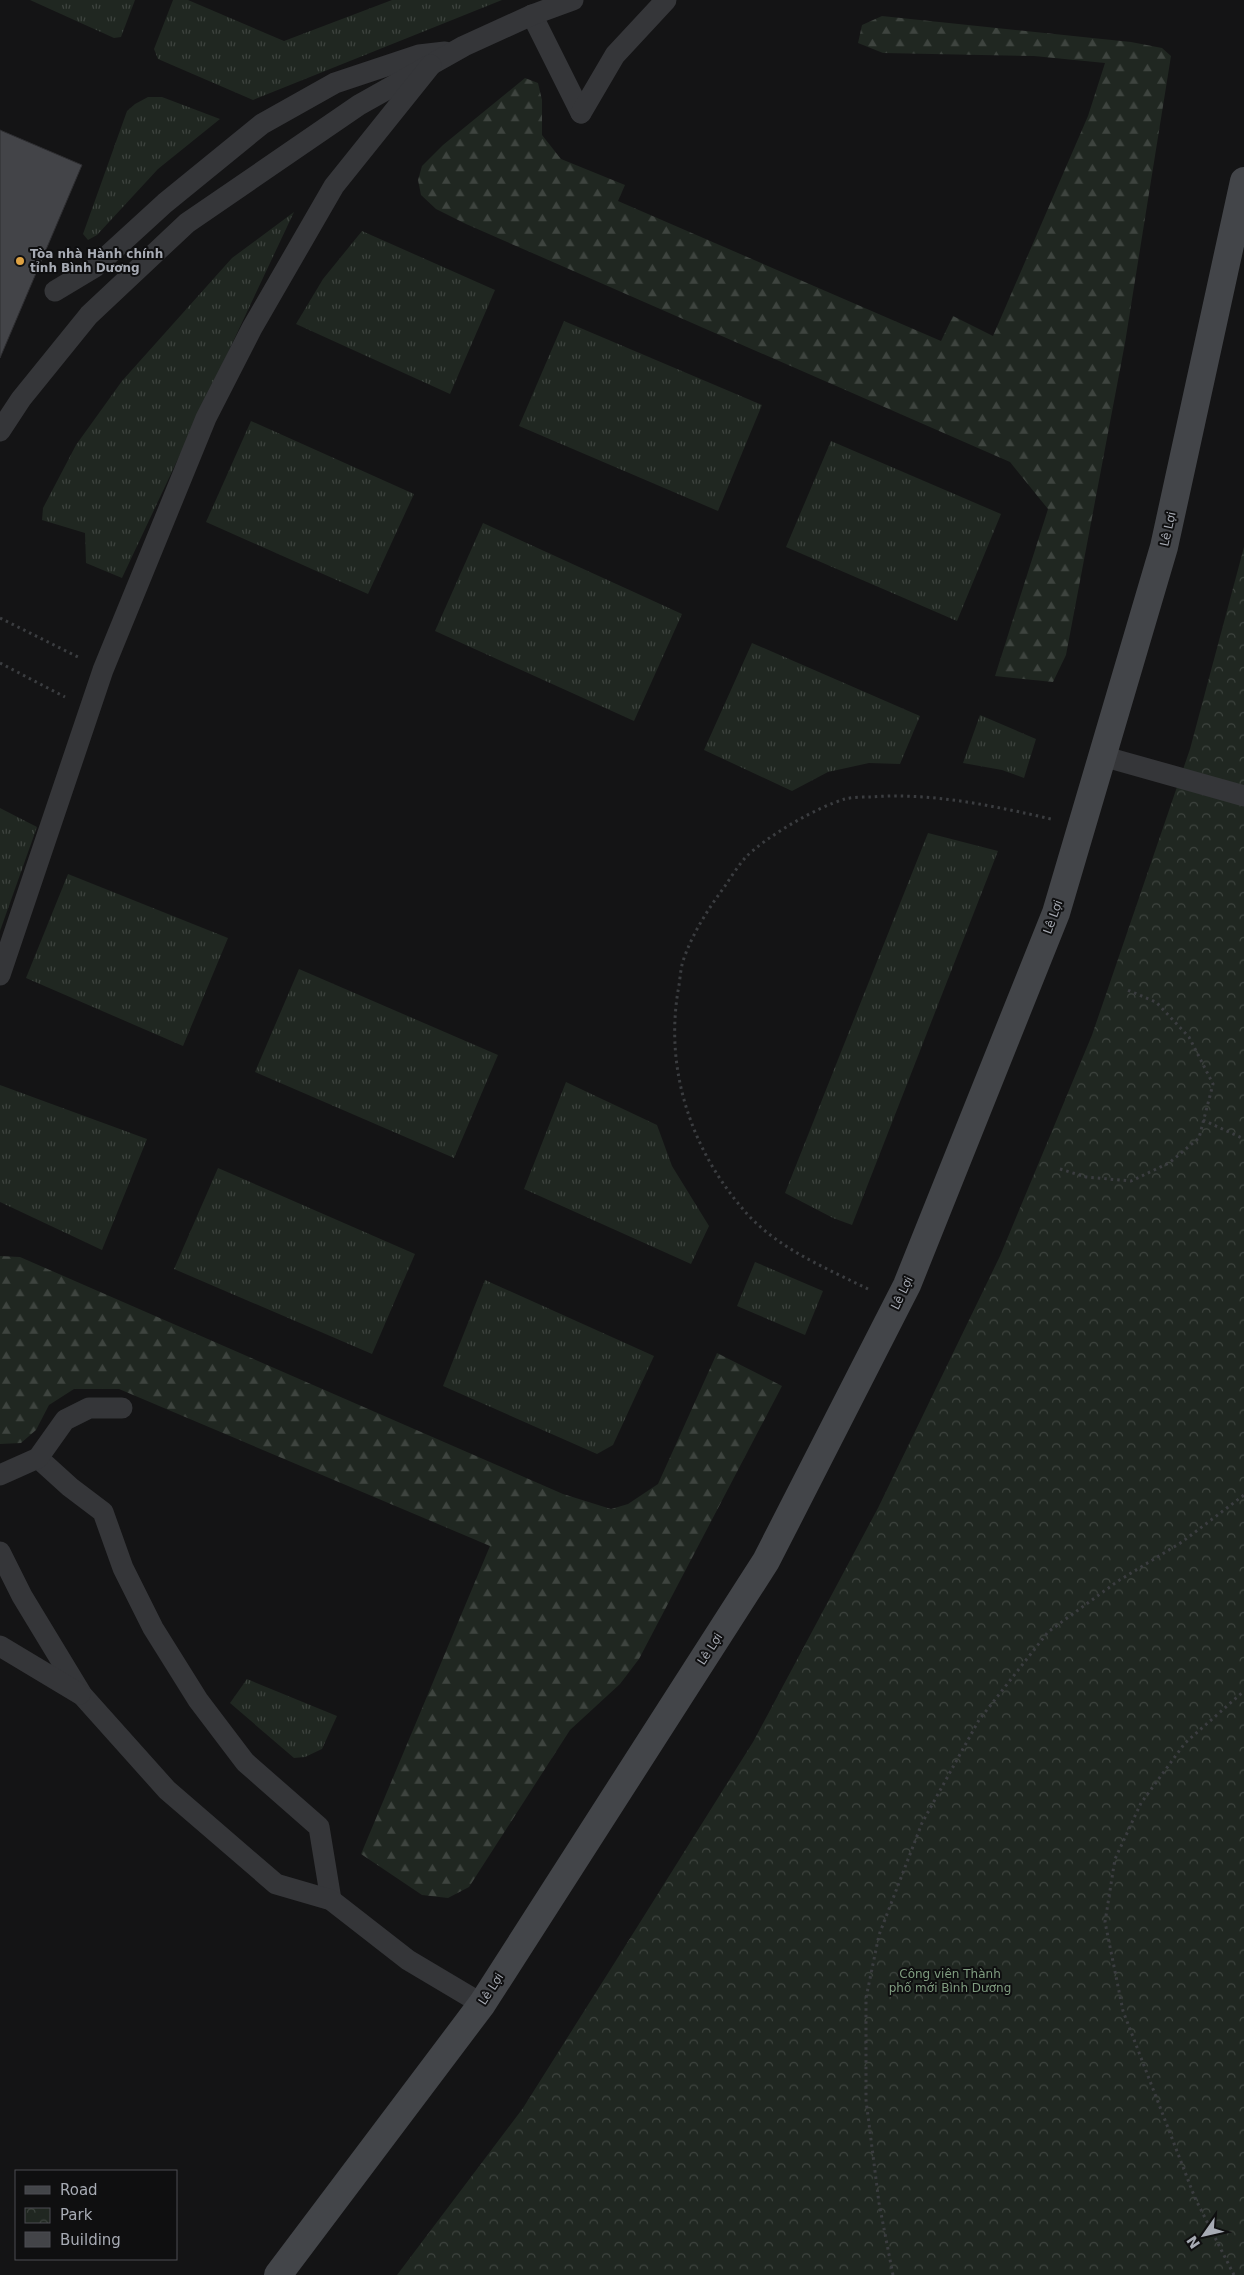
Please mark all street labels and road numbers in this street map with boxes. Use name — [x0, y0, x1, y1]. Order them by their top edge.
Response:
street label: Lê Lợi — [1157, 510, 1179, 548]
street label: Lê Lợi — [1040, 898, 1066, 936]
street label: Lê Lợi — [888, 1274, 916, 1312]
street label: Lê Lợi — [695, 1630, 725, 1668]
street label: Lê Lợi — [476, 1970, 506, 2008]

